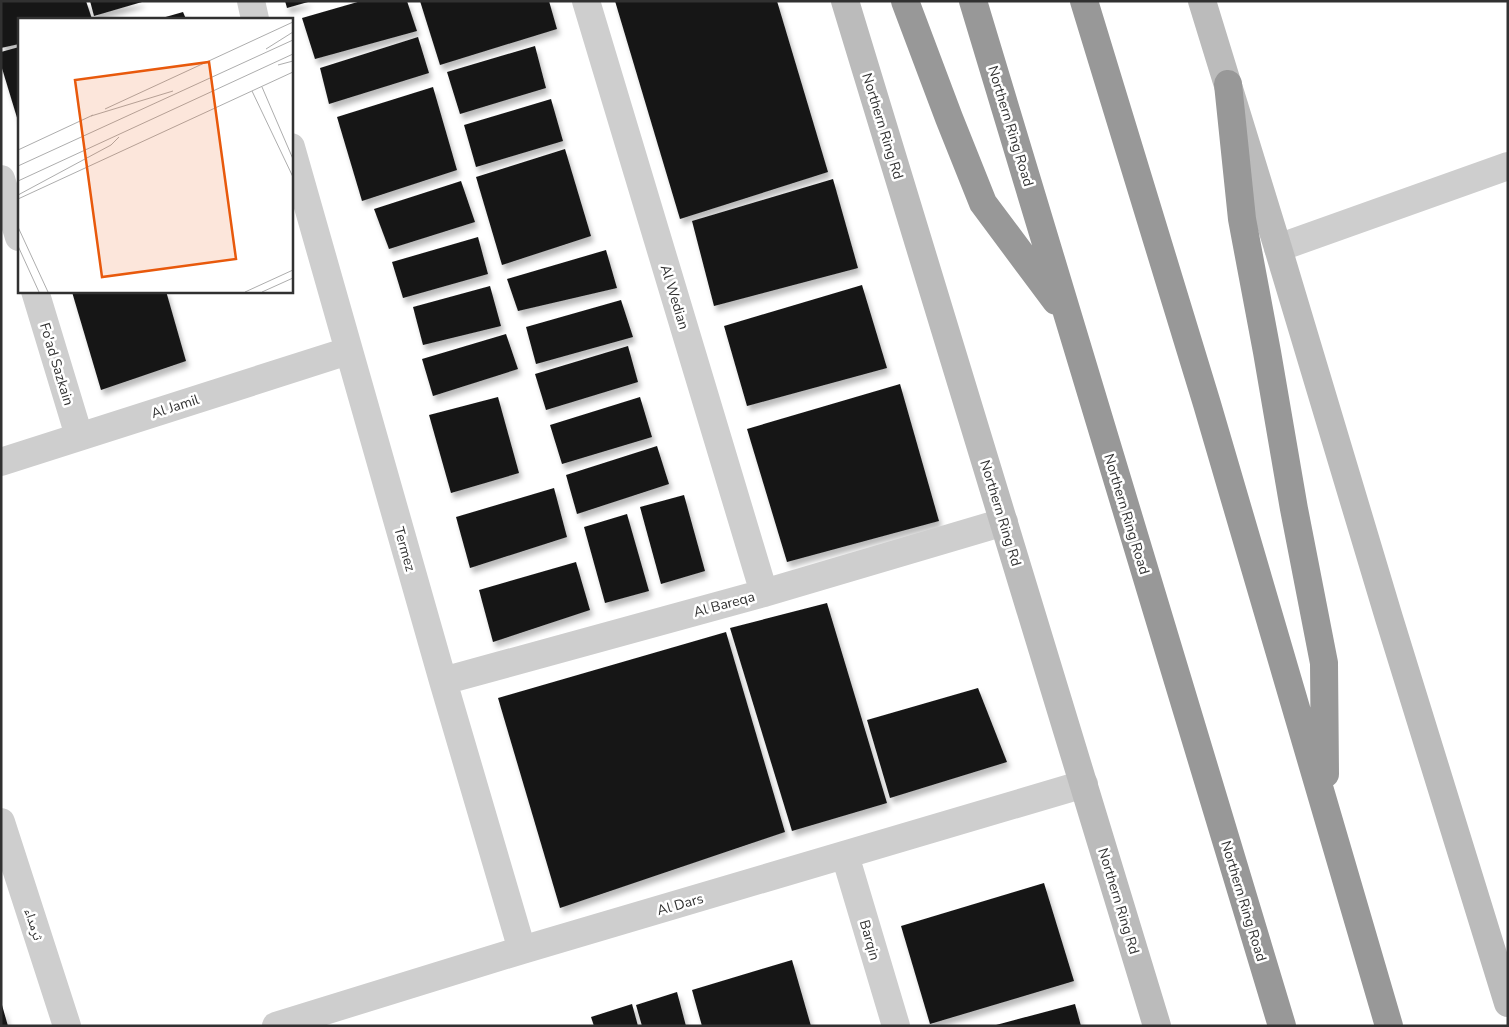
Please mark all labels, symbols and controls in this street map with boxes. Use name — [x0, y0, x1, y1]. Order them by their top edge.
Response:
inset map — [18, 18, 292, 292]
street label: Northern Ring Road — [983, 63, 1038, 189]
street label: Northern Ring Rd — [857, 71, 908, 182]
street label: Al Wedian — [656, 262, 693, 332]
street label: Fo'ad Sazkain — [35, 320, 78, 408]
street label: Al Jamil — [149, 390, 202, 423]
street label: Northern Ring Road — [1099, 451, 1154, 577]
street label: Northern Ring Rd — [975, 458, 1026, 569]
street label: Termez — [389, 525, 420, 574]
street label: Al Bareqa — [691, 587, 757, 622]
street label: Northern Ring Road — [1216, 838, 1271, 964]
street label: Northern Ring Rd — [1093, 846, 1144, 957]
street label: Al Dars — [655, 889, 706, 920]
street label: ثرمداء — [19, 906, 48, 943]
street label: Barqin — [855, 918, 884, 963]

